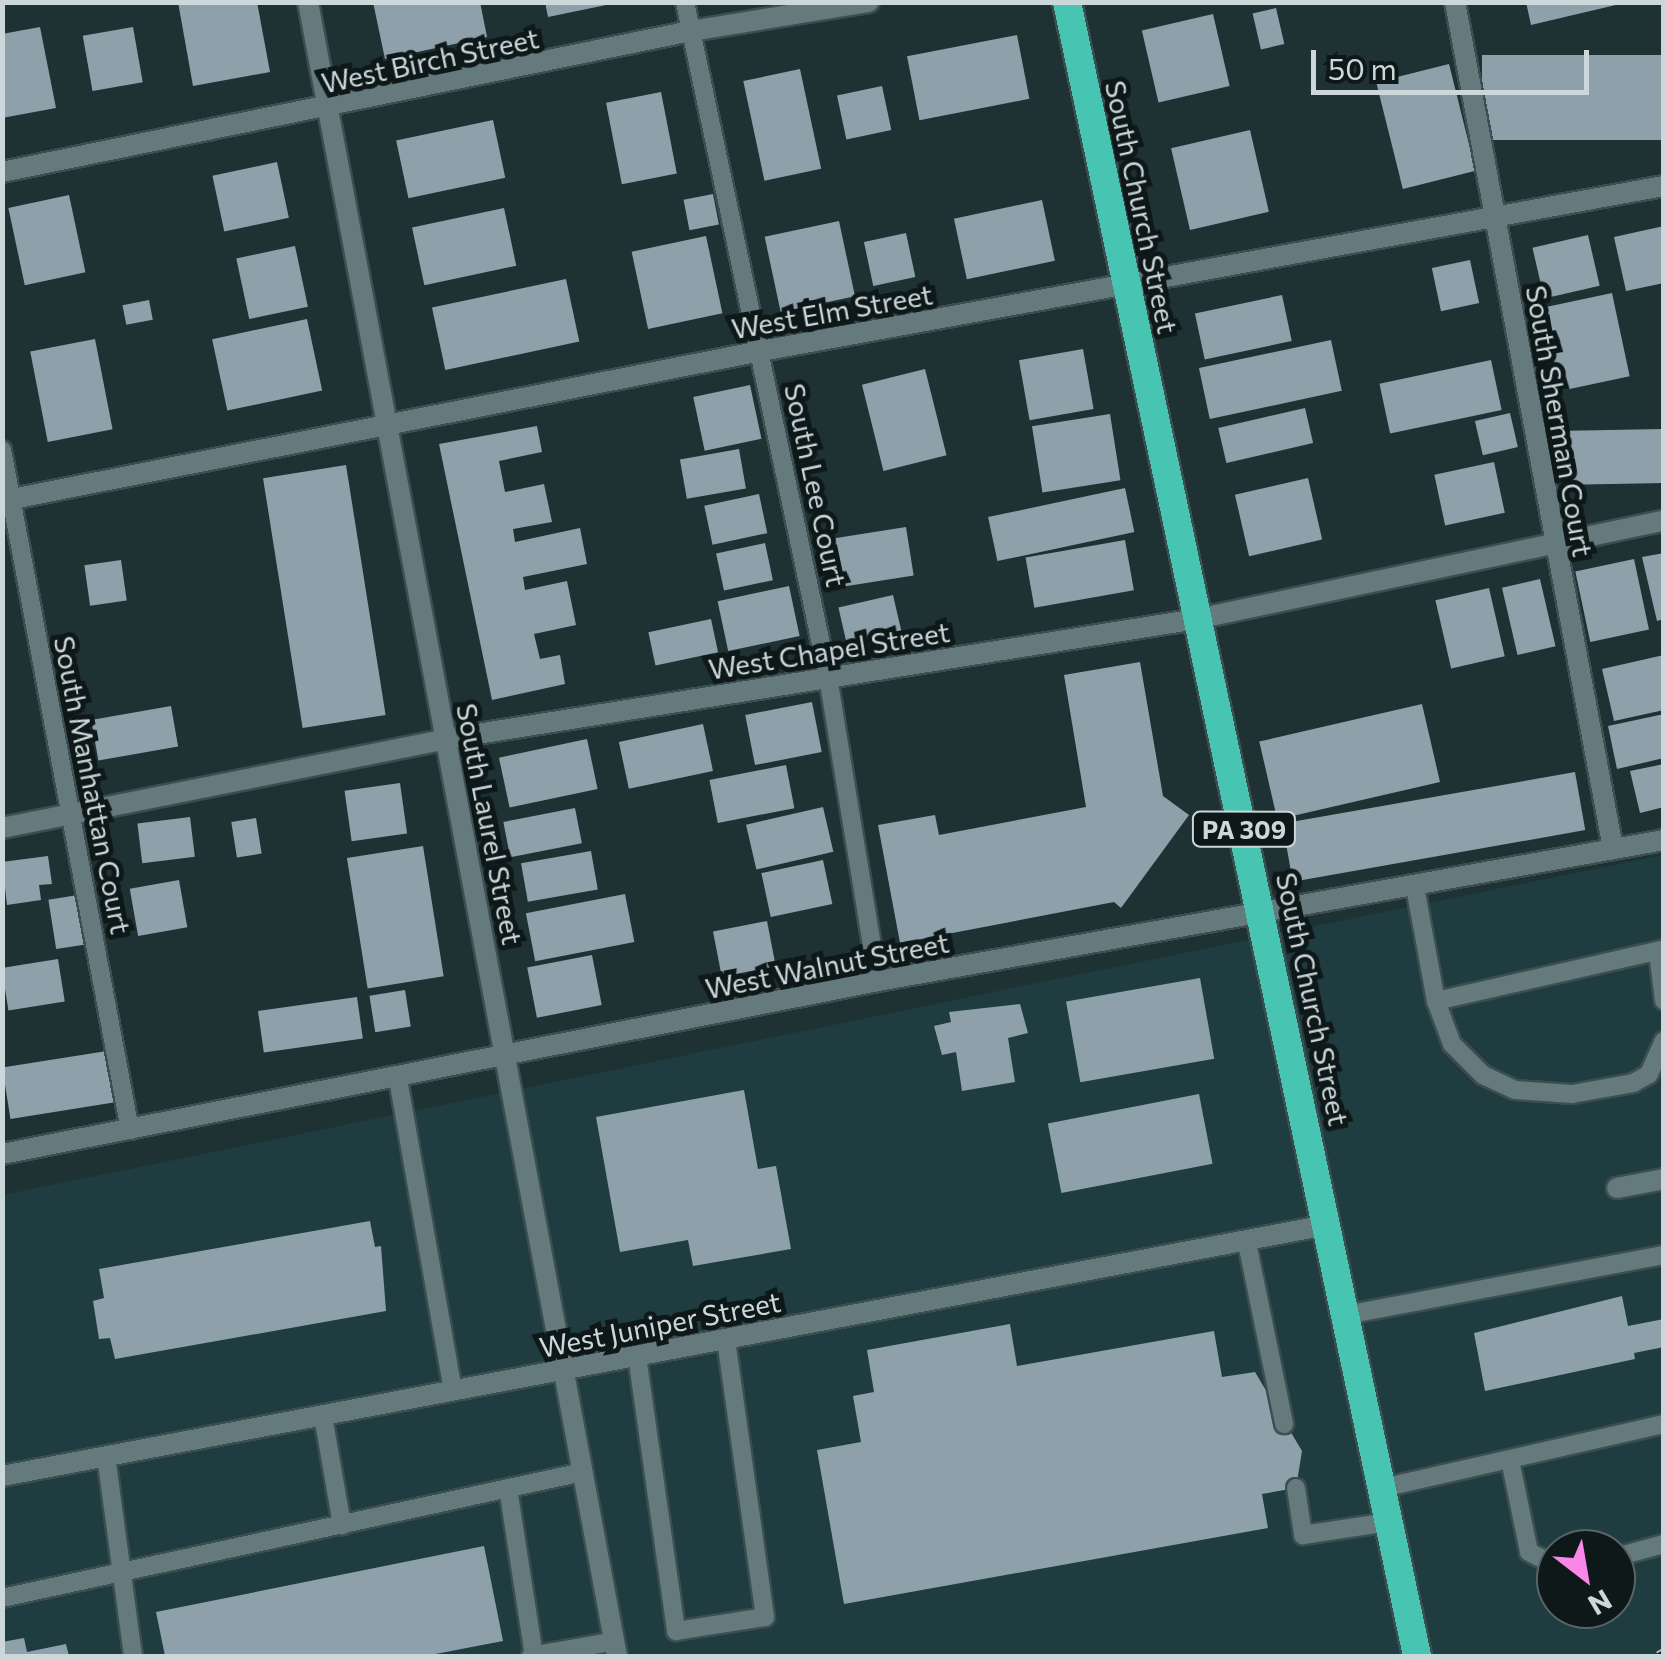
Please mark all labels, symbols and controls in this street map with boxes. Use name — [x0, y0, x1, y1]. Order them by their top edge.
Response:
street label: West Birch Street — [318, 21, 542, 99]
scale bar — [1316, 30, 1594, 92]
text: 50 m — [1328, 49, 1397, 86]
street label: South Church Street — [1099, 78, 1185, 336]
street label: West Elm Street — [729, 277, 935, 345]
street label: South Sherman Court — [1520, 283, 1600, 559]
street label: South Lee Court — [778, 380, 854, 590]
street label: West Chapel Street — [706, 614, 952, 686]
street label: South Manhattan Court — [48, 633, 138, 937]
street label: South Laurel Street — [450, 701, 530, 947]
road number: PA 309 — [1192, 809, 1296, 849]
street label: South Church Street — [1270, 870, 1356, 1128]
street label: West Walnut Street — [702, 925, 952, 1005]
street label: West Juniper Street — [537, 1284, 783, 1364]
north arrow — [1536, 1529, 1636, 1629]
text: N — [1583, 1583, 1618, 1623]

